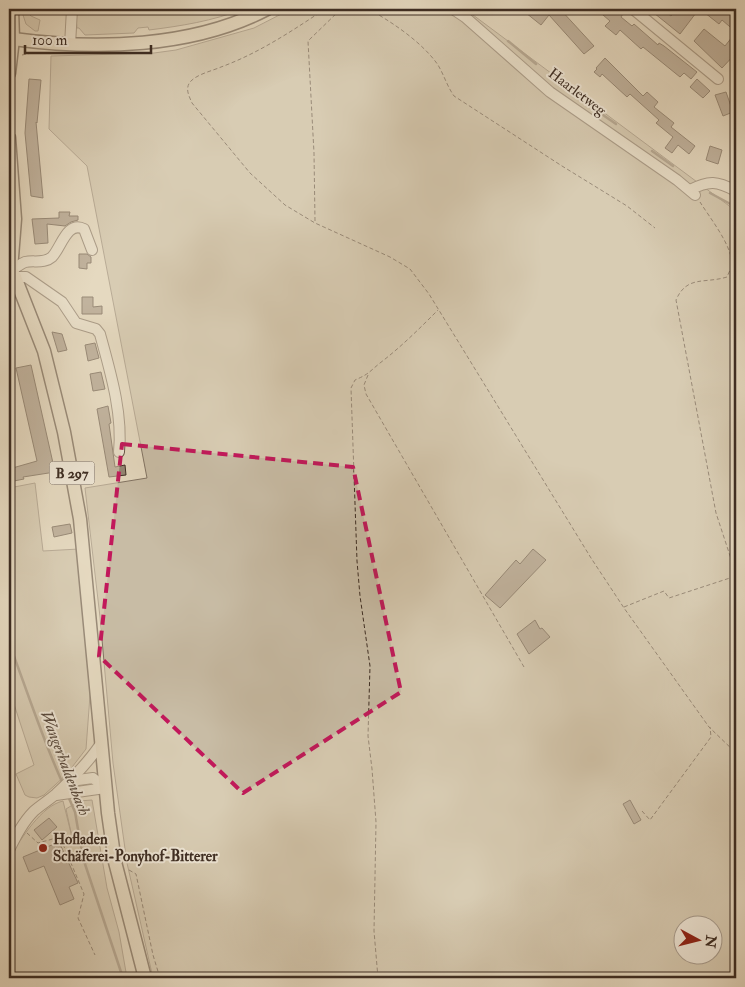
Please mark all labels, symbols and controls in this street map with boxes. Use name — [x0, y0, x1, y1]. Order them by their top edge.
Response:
scale bar — [25, 22, 151, 54]
text: 100 m — [32, 31, 68, 50]
street label: Haarletweg — [544, 64, 610, 120]
road number: B 297 — [50, 462, 94, 484]
water label: Wangerhaldenbach — [36, 708, 94, 818]
place label: Hofladen Schäferei-Ponyhof-Bitterer — [53, 830, 218, 867]
marker: Hofladen Schäferei-Ponyhof-Bitterer — [37, 842, 49, 854]
north arrow — [672, 914, 722, 964]
text: N — [701, 933, 720, 949]

